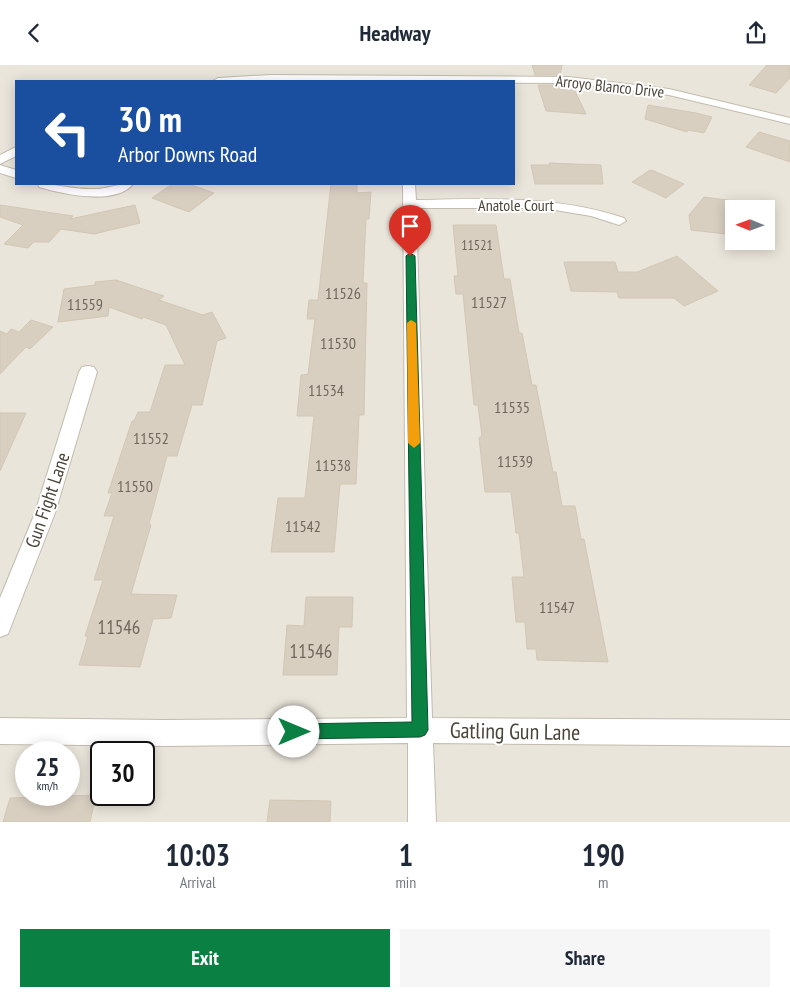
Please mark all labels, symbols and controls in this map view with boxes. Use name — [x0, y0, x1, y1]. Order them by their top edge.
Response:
icon: back — [20, 19, 48, 47]
text: Headway — [359, 19, 431, 47]
icon: share — [742, 19, 770, 47]
street label: Arroyo Blanco Drive — [555, 70, 665, 102]
text: 30 m — [118, 96, 182, 142]
icon: left — [35, 100, 100, 165]
text: Arbor Downs Road — [118, 140, 257, 168]
street label: Anatole Court — [478, 195, 555, 215]
north arrow — [725, 200, 775, 250]
map controls — [725, 200, 775, 250]
pin — [389, 205, 431, 256]
icon: arrive — [396, 212, 424, 240]
house number: 11521 — [461, 236, 493, 254]
house number: 11526 — [325, 283, 361, 303]
house number: 11527 — [471, 292, 507, 312]
house number: 11559 — [67, 294, 103, 314]
house number: 11530 — [320, 333, 356, 353]
house number: 11534 — [308, 380, 344, 400]
house number: 11535 — [494, 397, 530, 417]
house number: 11552 — [133, 428, 169, 448]
street label: Gun Fight Lane — [20, 449, 75, 551]
house number: 11539 — [497, 451, 533, 471]
house number: 11538 — [315, 455, 351, 475]
house number: 11550 — [117, 476, 153, 496]
house number: 11542 — [285, 516, 321, 536]
house number: 11547 — [539, 597, 575, 617]
house number: 11546 — [98, 615, 140, 639]
house number: 11546 — [290, 639, 332, 663]
position arrow — [267, 705, 319, 757]
street label: Gatling Gun Lane — [450, 716, 580, 746]
speed limit sign: 30 — [90, 741, 155, 806]
text: 25 — [36, 751, 59, 783]
text: km/h — [37, 778, 58, 793]
text: 10:03 — [165, 835, 230, 874]
text: 1 — [399, 835, 413, 874]
text: 190 — [582, 835, 625, 874]
text: Arrival — [180, 872, 216, 892]
text: min — [395, 872, 416, 892]
text: m — [598, 872, 608, 892]
button: Exit — [20, 929, 390, 987]
button: Share — [400, 929, 770, 987]

